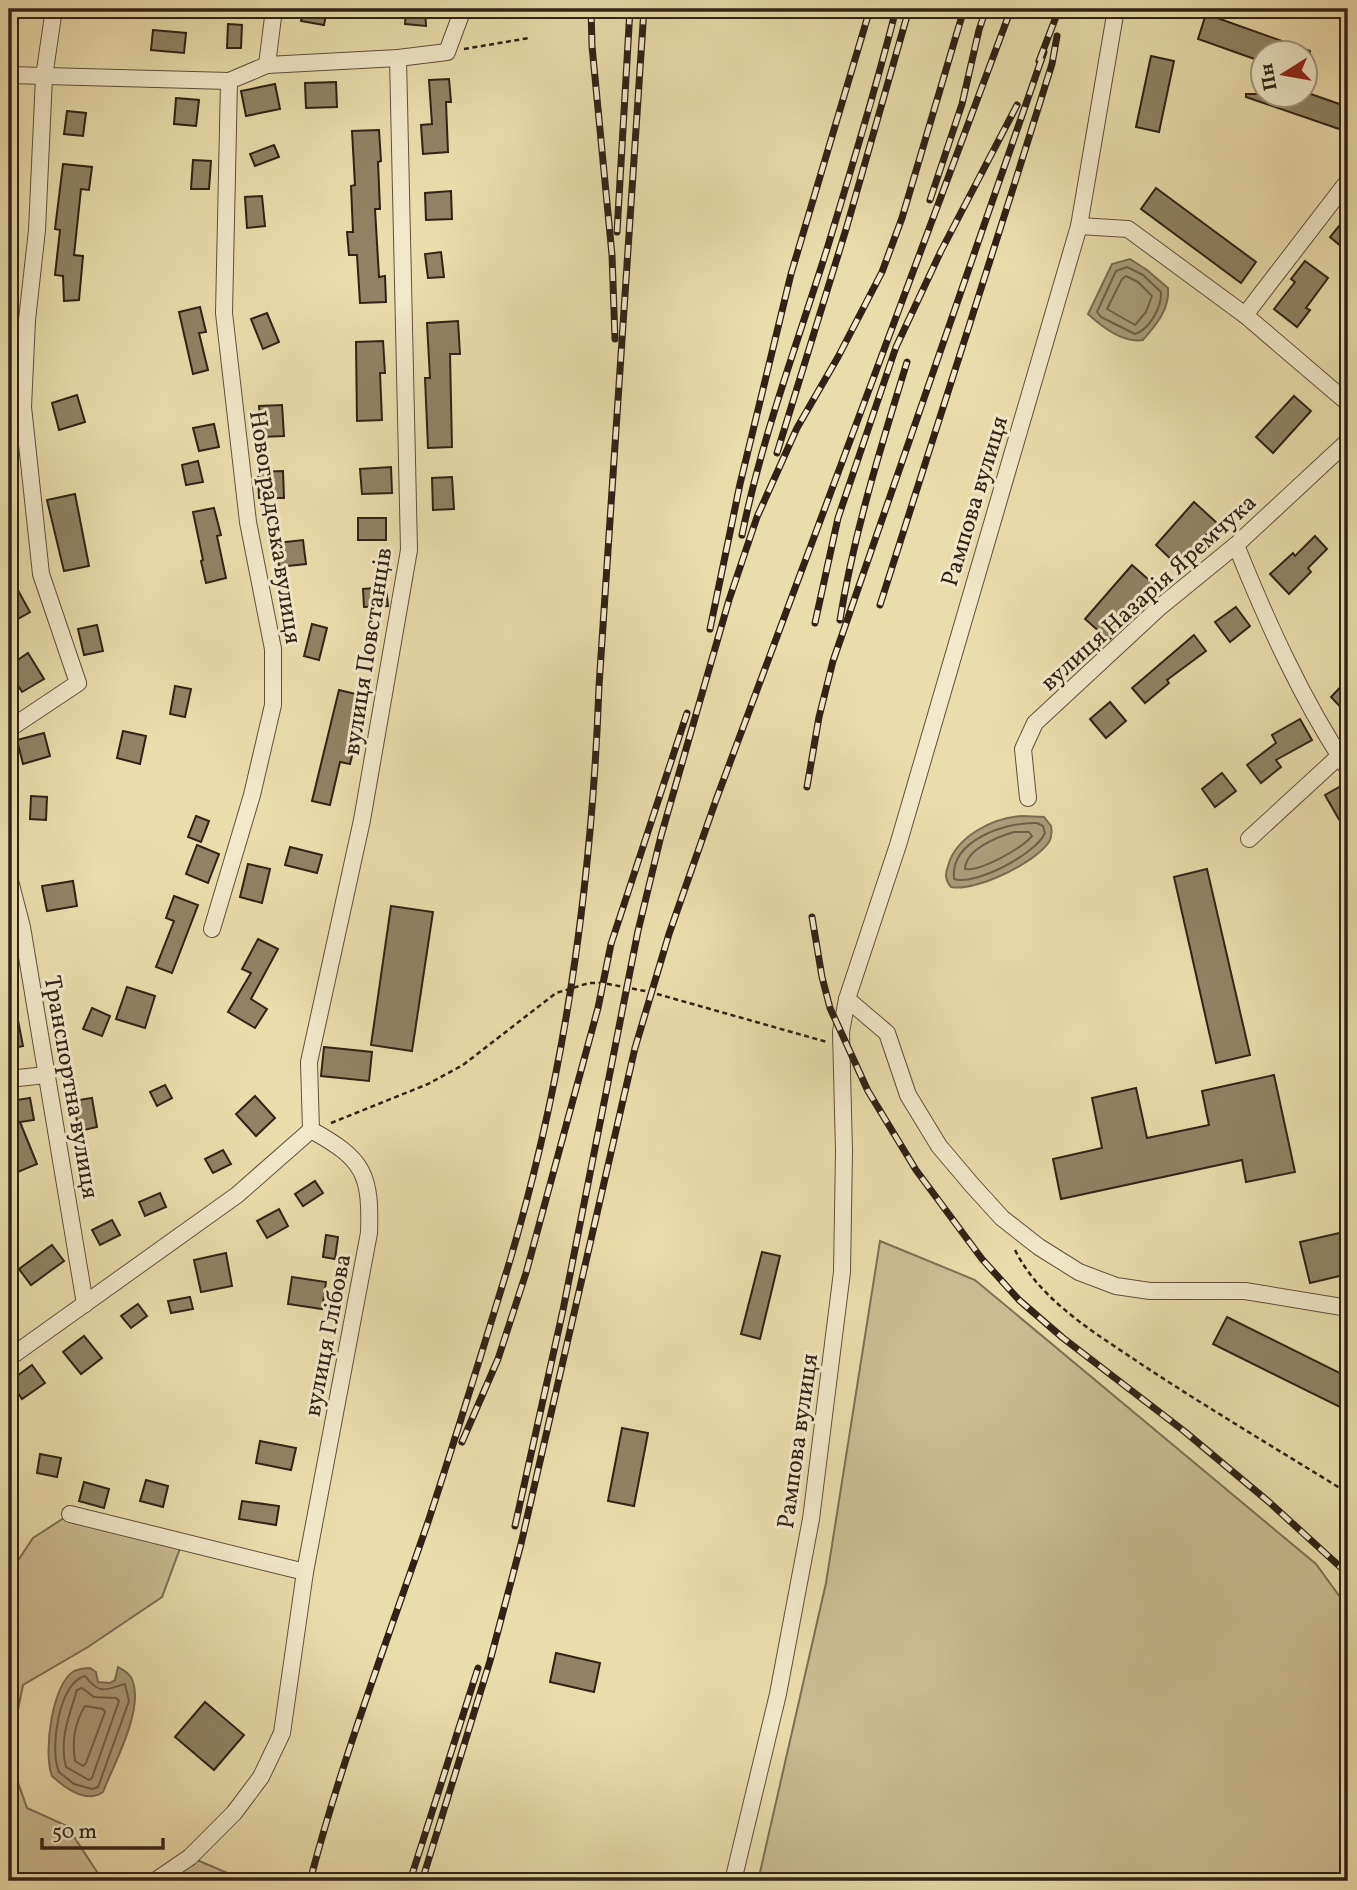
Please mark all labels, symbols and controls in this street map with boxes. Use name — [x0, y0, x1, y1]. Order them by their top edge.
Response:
north arrow — [1248, 38, 1318, 108]
text: Пн — [1254, 61, 1285, 93]
street label: Новоградська вулиця — [239, 408, 309, 647]
street label: Рампова вулиця — [934, 412, 1018, 591]
street label: вулиця Назарія Яремчука — [1034, 487, 1265, 700]
street label: вулиця Повстанців — [336, 545, 402, 758]
street label: Транспортна вулиця — [34, 973, 106, 1202]
street label: вулиця Глібова — [297, 1251, 361, 1420]
street label: Рампова вулиця — [770, 1351, 828, 1531]
scale bar — [42, 1806, 163, 1850]
text: 50 m — [52, 1818, 97, 1847]

